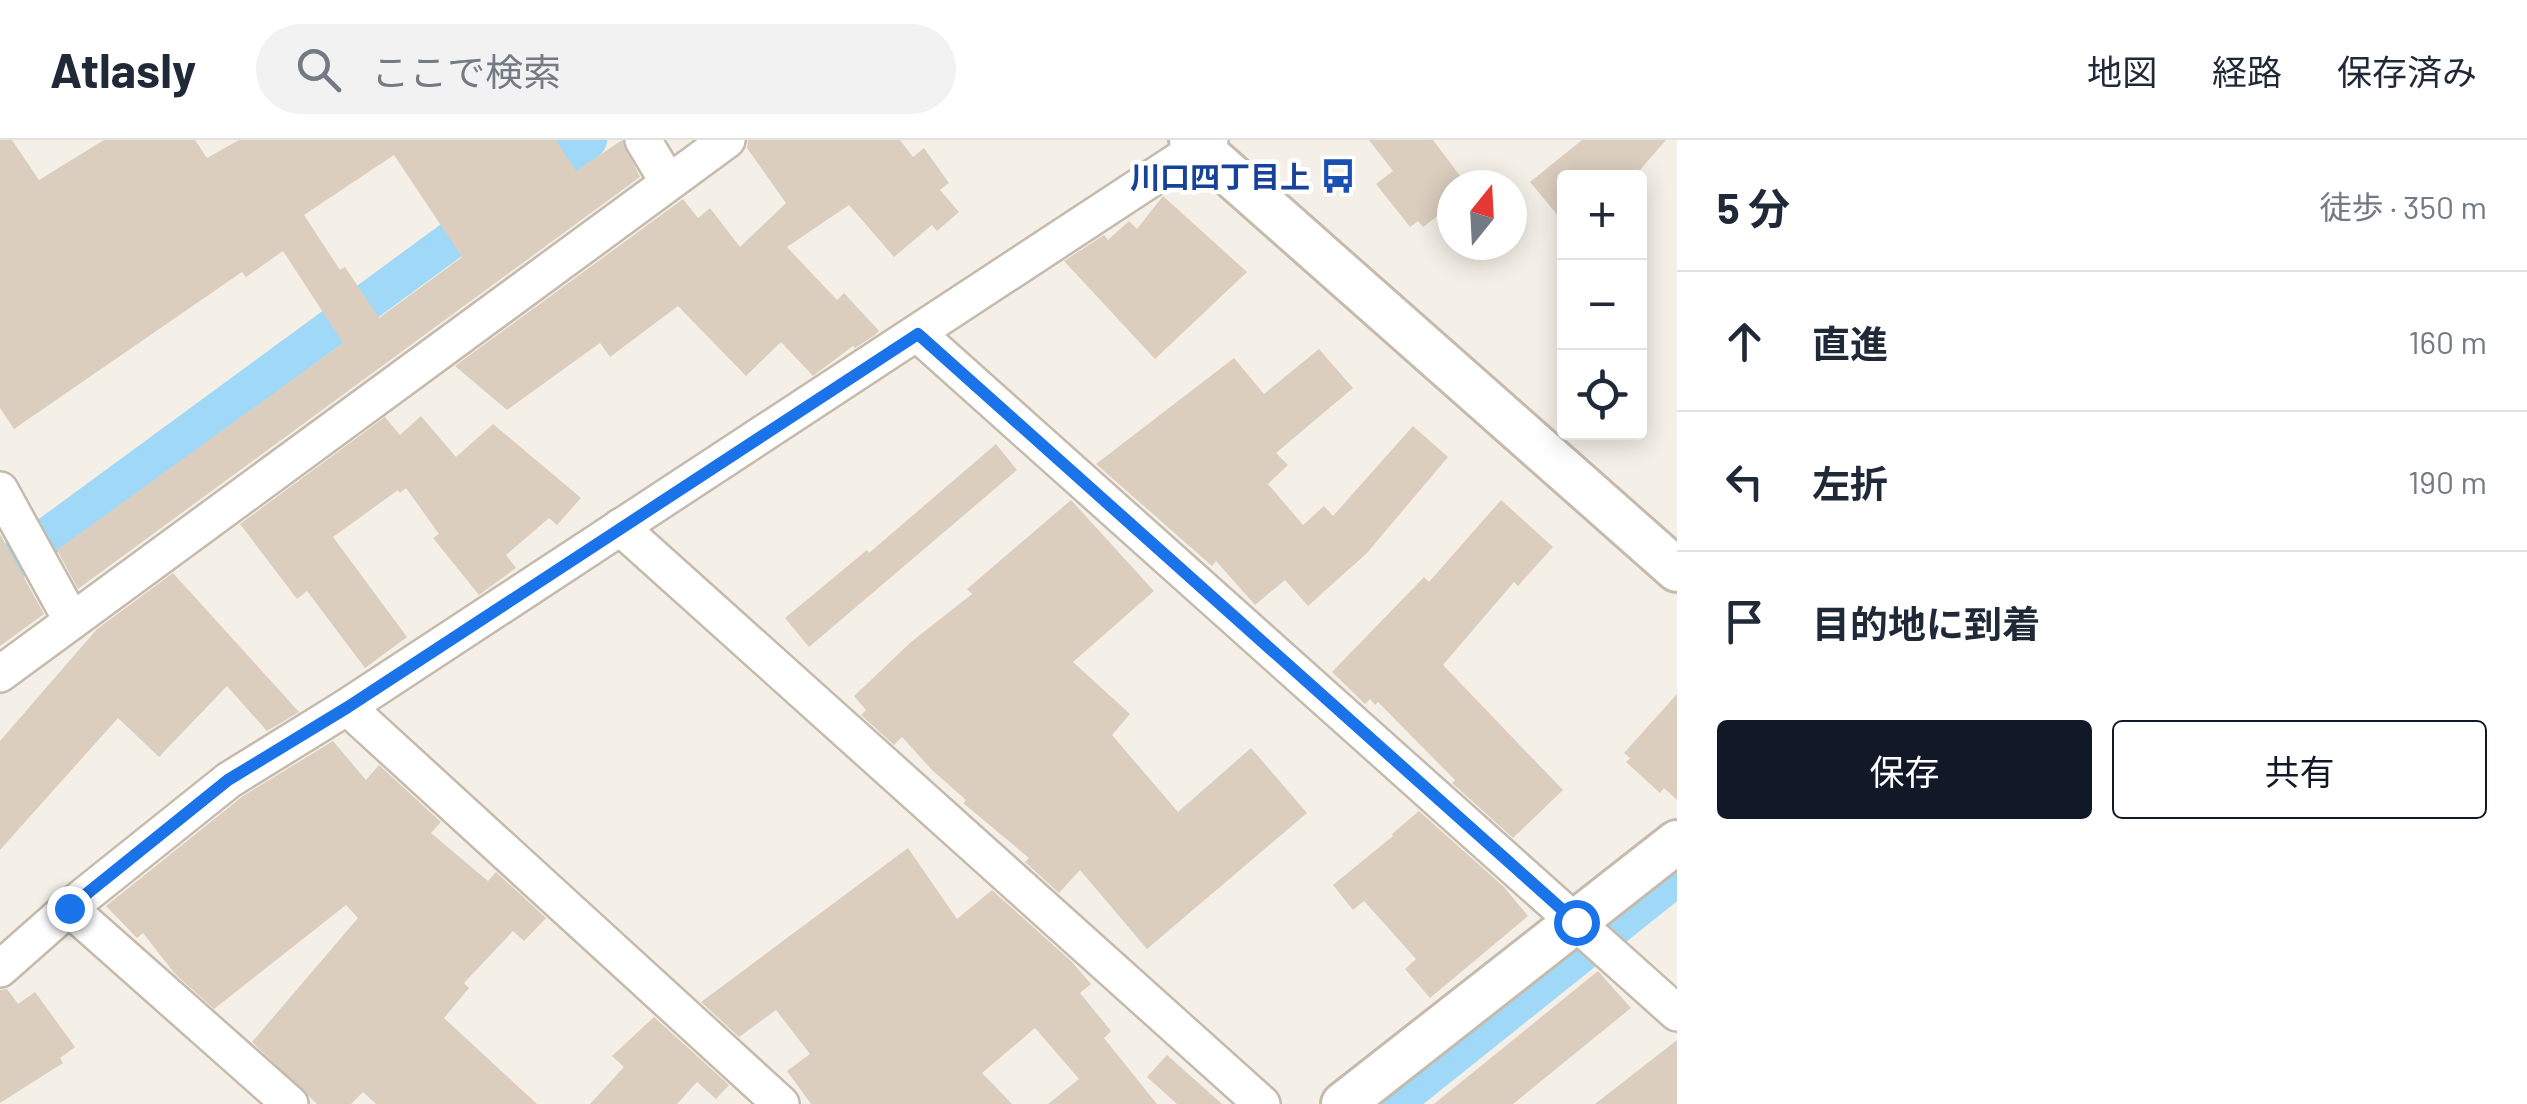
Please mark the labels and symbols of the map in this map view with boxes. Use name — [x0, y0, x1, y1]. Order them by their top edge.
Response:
bus stop icon: 川口四丁目上 — [1319, 157, 1357, 195]
place label: 川口四丁目上 — [1130, 158, 1310, 194]
north arrow — [1437, 170, 1527, 260]
route end — [47, 886, 93, 932]
route start — [1554, 900, 1600, 946]

